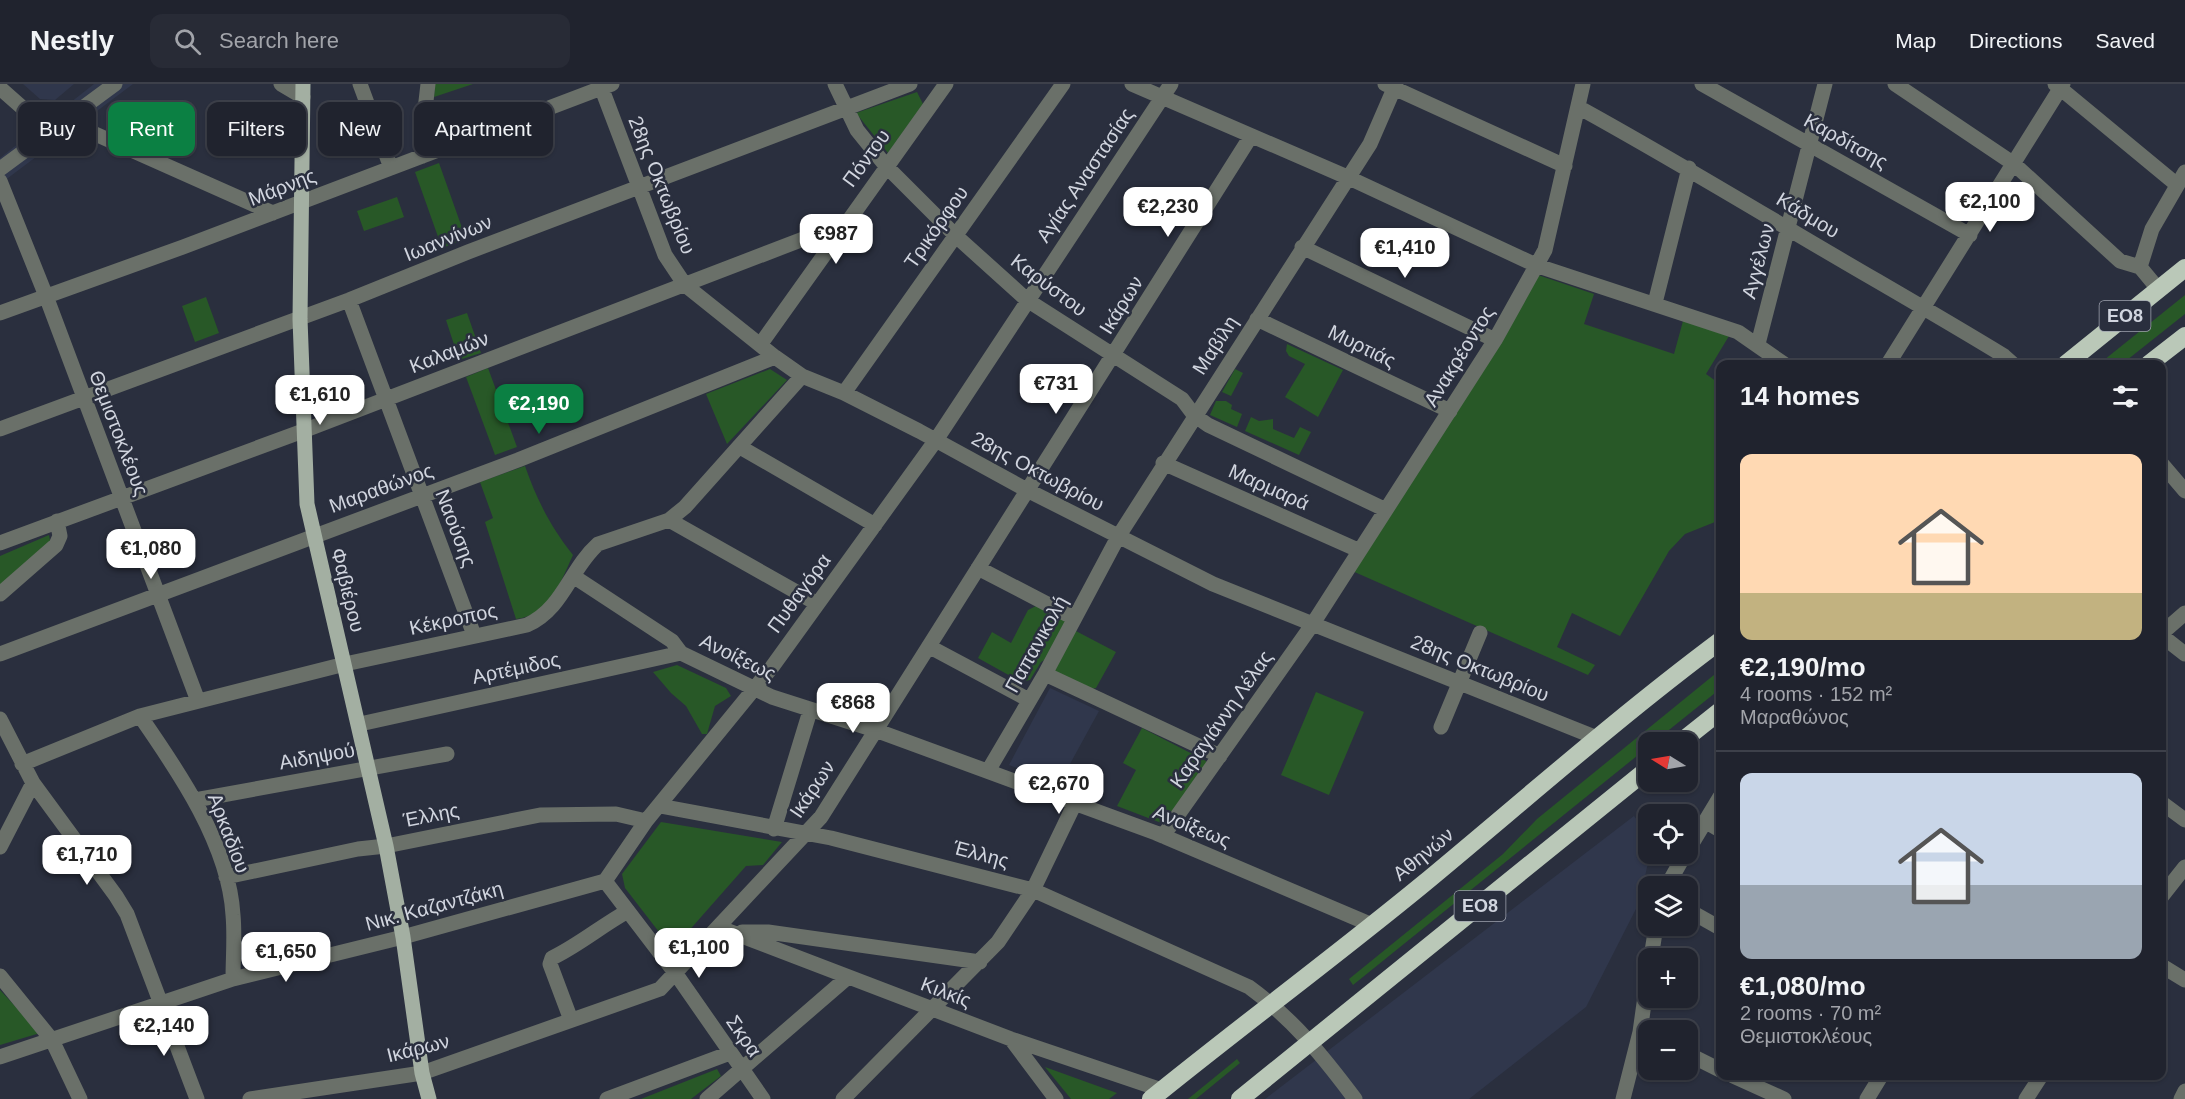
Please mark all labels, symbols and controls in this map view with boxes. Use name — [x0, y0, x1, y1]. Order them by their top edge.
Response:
search box — [150, 14, 570, 68]
text: Nestly — [30, 25, 114, 56]
icon: search — [171, 25, 204, 58]
text: Search here — [219, 28, 339, 53]
text: Map — [1895, 29, 1936, 52]
text: Directions — [1969, 29, 2062, 52]
text: Saved — [2095, 29, 2155, 52]
chip: Buy — [18, 102, 96, 156]
chip: Rent — [108, 102, 195, 156]
chip: Filters — [207, 102, 306, 156]
chip: New — [318, 102, 402, 156]
chip: Apartment — [414, 102, 553, 156]
street label: Αγίας Αναστασίας — [1032, 103, 1138, 246]
street label: Καρδίτσης — [1800, 109, 1892, 173]
street label: 28ης Οκτωβρίου — [624, 113, 700, 257]
street label: Πόντου — [838, 125, 894, 191]
street label: Μάρνης — [245, 164, 319, 210]
street label: Τρικόρφου — [900, 182, 972, 272]
pin: €2,100 — [1941, 182, 2039, 233]
pin: €2,230 — [1119, 187, 1217, 238]
street label: Κάδμου — [1773, 188, 1843, 242]
text: €2,100 — [1959, 190, 2021, 212]
text: €2,230 — [1137, 195, 1199, 217]
street label: Ιωαννίνων — [401, 210, 495, 266]
pin: €987 — [800, 214, 872, 265]
street label: Αγγέλων — [1737, 221, 1779, 301]
text: €987 — [814, 222, 858, 244]
pin: €1,410 — [1356, 228, 1454, 279]
text: €1,410 — [1374, 236, 1436, 258]
street label: Καρύστου — [1007, 249, 1091, 321]
street label: Ικάρων — [1095, 272, 1147, 338]
street label: Ανακρέοντος — [1419, 301, 1499, 410]
road number: ΕΟ8 — [2100, 301, 2150, 331]
street label: Μαβίλη — [1188, 312, 1242, 378]
street label: Μυρτιάς — [1325, 320, 1400, 372]
street label: Καλαμών — [406, 327, 492, 377]
pin: €731 — [1020, 364, 1092, 415]
street label: Θεμιστοκλέους — [85, 367, 153, 499]
text: €731 — [1034, 372, 1078, 394]
pin: €1,610 — [271, 375, 369, 426]
icon: filters — [2109, 380, 2142, 413]
text: 14 homes — [1740, 381, 1860, 411]
text: €1,610 — [289, 383, 351, 405]
pin: €2,190 — [490, 384, 588, 435]
text: €2,190 — [508, 392, 570, 414]
street label: 28ης Οκτωβρίου — [968, 427, 1108, 515]
street label: Μαραθώνος — [326, 459, 436, 517]
street label: Μαρμαρά — [1225, 460, 1313, 514]
street label: Ναούσης — [431, 486, 481, 570]
icon: home — [1887, 493, 1995, 601]
pin: €1,080 — [102, 529, 200, 580]
text: €1,080 — [120, 537, 182, 559]
street label: Φαβιέρου — [327, 546, 369, 634]
street label: Πυθαγόρα — [763, 549, 835, 637]
street label: Παπανικολή — [1000, 592, 1072, 696]
street label: Κέκροπος — [407, 599, 499, 639]
street label: Ανοίξεως — [696, 629, 780, 685]
street label: 28ης Οκτωβρίου — [1408, 630, 1552, 706]
street label: Καραγιάννη Λέλας — [1165, 646, 1277, 792]
street label: Αρτέμιδος — [470, 648, 562, 688]
text: €2,190/mo — [1740, 652, 1866, 682]
pin: €868 — [817, 683, 889, 734]
text: 4 rooms · 152 m² — [1740, 683, 1892, 705]
text: €868 — [831, 691, 875, 713]
text: Μαραθώνος — [1740, 706, 1849, 728]
north arrow — [1638, 732, 1698, 792]
map controls — [1638, 732, 1698, 1080]
street label: Αιδηψού — [277, 739, 357, 773]
street label: Ικάρων — [785, 756, 839, 822]
pin: €2,670 — [1010, 764, 1108, 815]
text: €2,670 — [1028, 772, 1090, 794]
street label: Αρκαδίου — [204, 790, 254, 876]
street label: Έλλης — [400, 799, 461, 831]
street label: Ανοίξεως — [1150, 801, 1234, 852]
button: locate — [1638, 804, 1698, 864]
icon: home — [1887, 812, 1995, 920]
street label: Αθηνών — [1388, 823, 1458, 885]
pin: €1,710 — [38, 835, 136, 886]
street label: Έλλης — [950, 836, 1011, 872]
text: €1,710 — [56, 843, 118, 865]
button: layers — [1638, 876, 1698, 936]
street label: Νικ. Καζαντζάκη — [363, 877, 505, 935]
road number: ΕΟ8 — [1454, 891, 1506, 921]
pin: €1,100 — [650, 928, 748, 979]
pin: €1,650 — [237, 932, 335, 983]
text: €1,100 — [668, 936, 730, 958]
text: €1,650 — [255, 940, 317, 962]
button: + — [1638, 948, 1698, 1008]
text: €1,080/mo — [1740, 971, 1866, 1001]
street label: Κιλκίς — [918, 972, 974, 1012]
text: 2 rooms · 70 m² — [1740, 1002, 1881, 1024]
pin: €2,140 — [115, 1006, 213, 1057]
street label: Σκρα — [722, 1011, 766, 1061]
text: €2,140 — [133, 1014, 195, 1036]
button: − — [1638, 1020, 1698, 1080]
text: Θεμιστοκλέους — [1740, 1025, 1872, 1047]
street label: Ικάρων — [384, 1030, 452, 1066]

